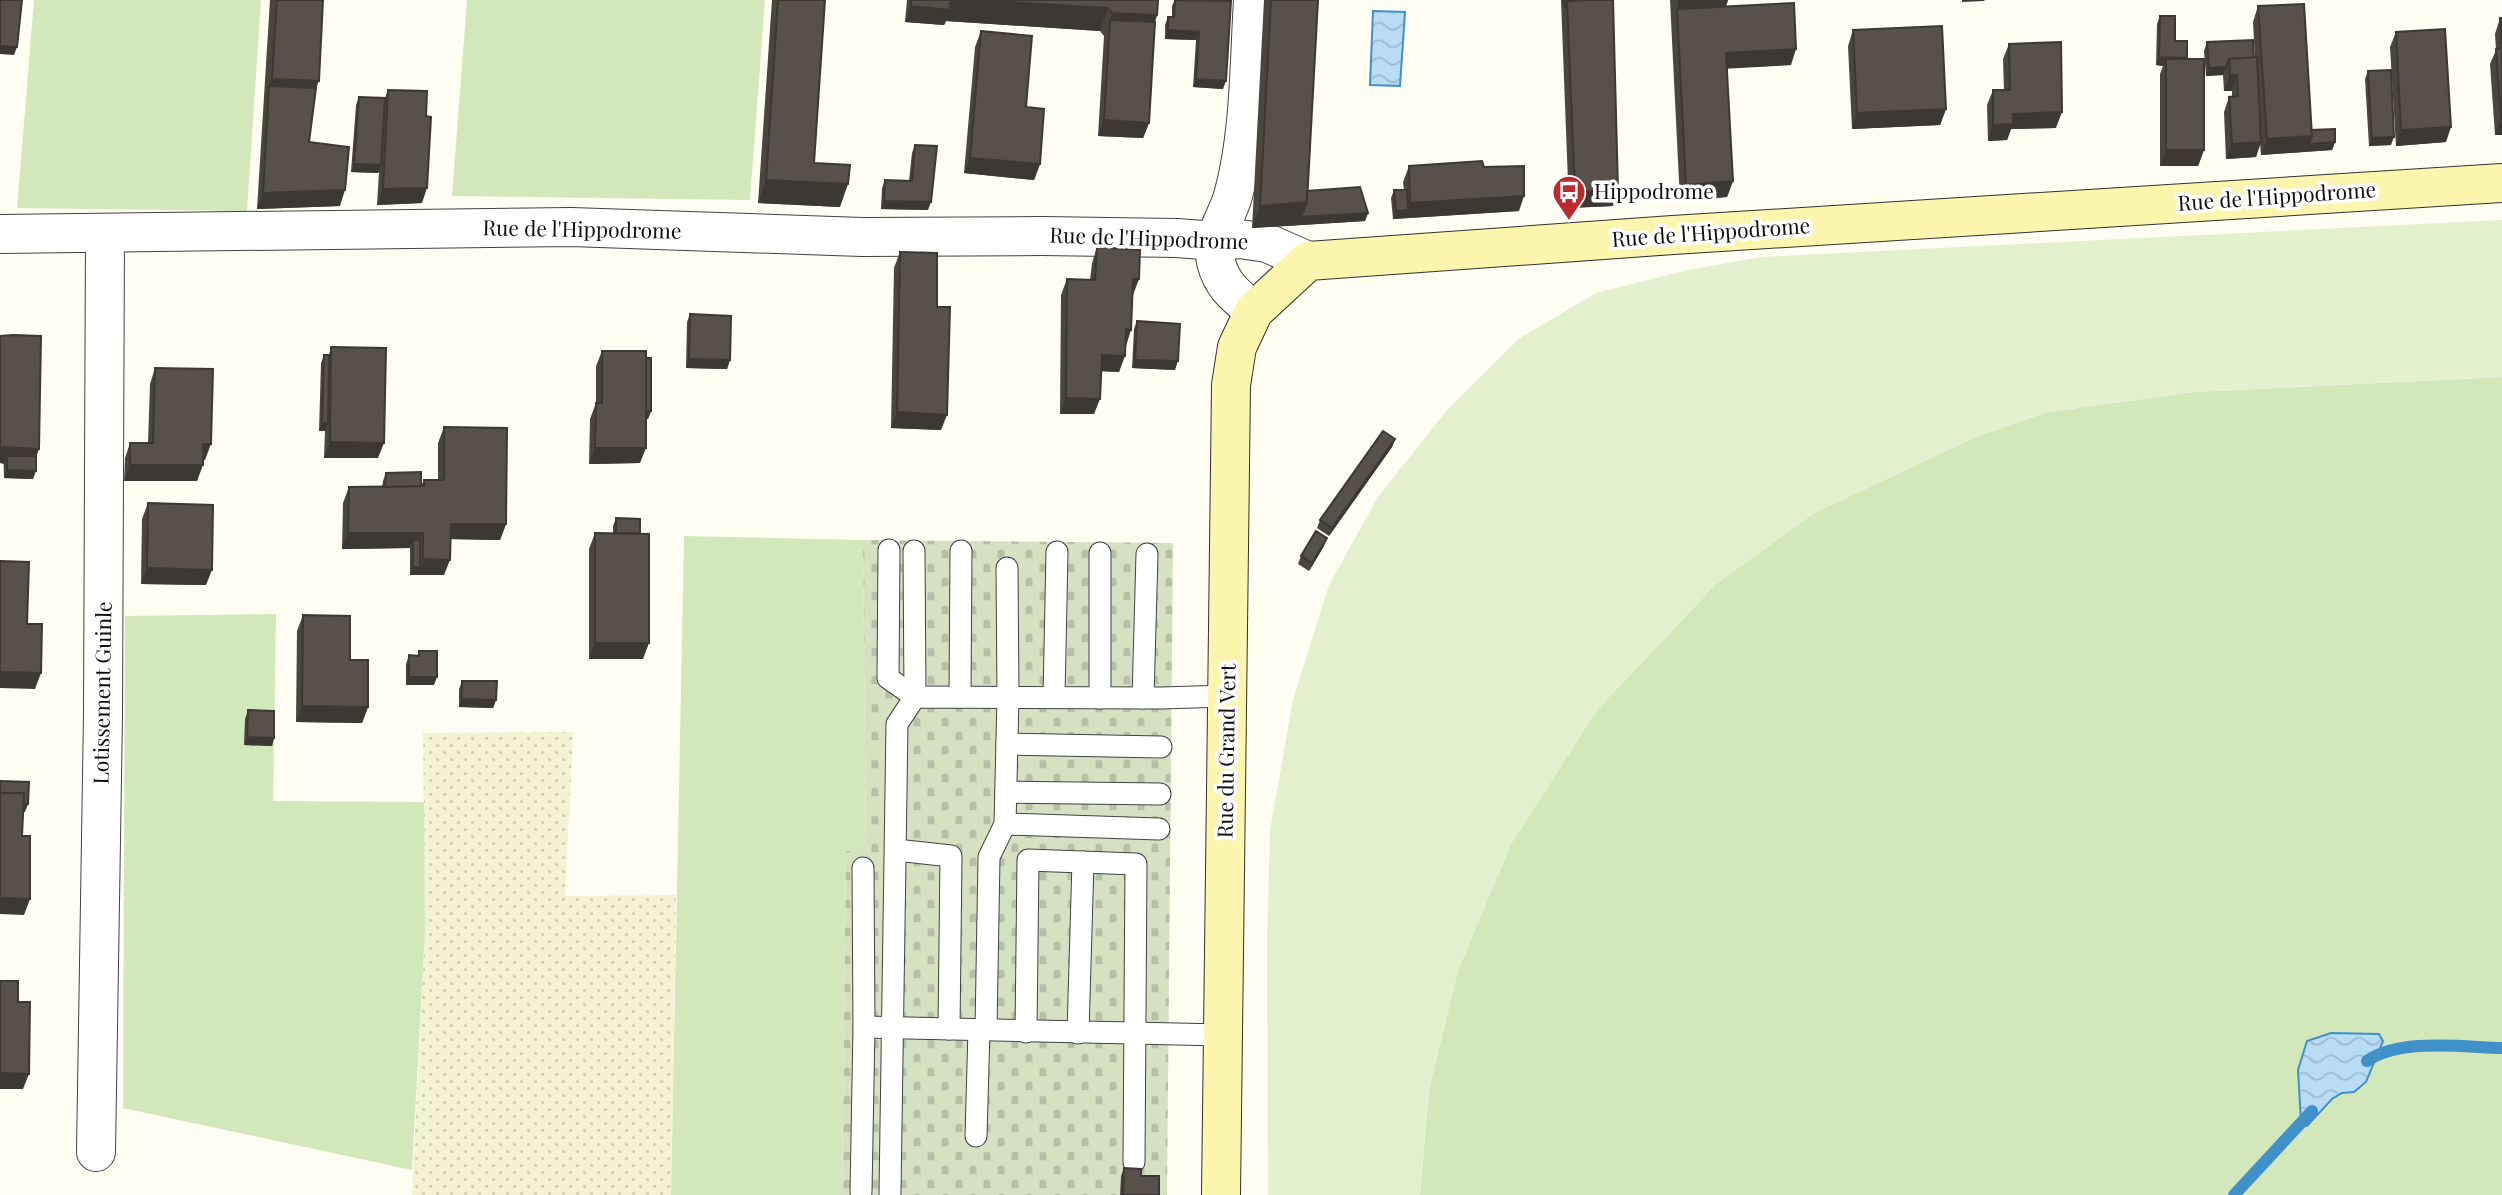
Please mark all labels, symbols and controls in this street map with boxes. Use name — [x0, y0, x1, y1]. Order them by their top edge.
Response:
bus stop icon: Hippodrome — [1550, 173, 1588, 222]
street label: Rue de l'Hippodrome — [2177, 174, 2377, 216]
place label: Hippodrome — [1594, 176, 1714, 204]
street label: Rue de l'Hippodrome — [1611, 210, 1811, 252]
street label: Rue de l'Hippodrome — [482, 212, 682, 244]
street label: Rue de l'Hippodrome — [1049, 220, 1249, 254]
street label: Lotissement Guinle — [85, 601, 117, 785]
street label: Rue du Grand Vert — [1209, 663, 1241, 838]

